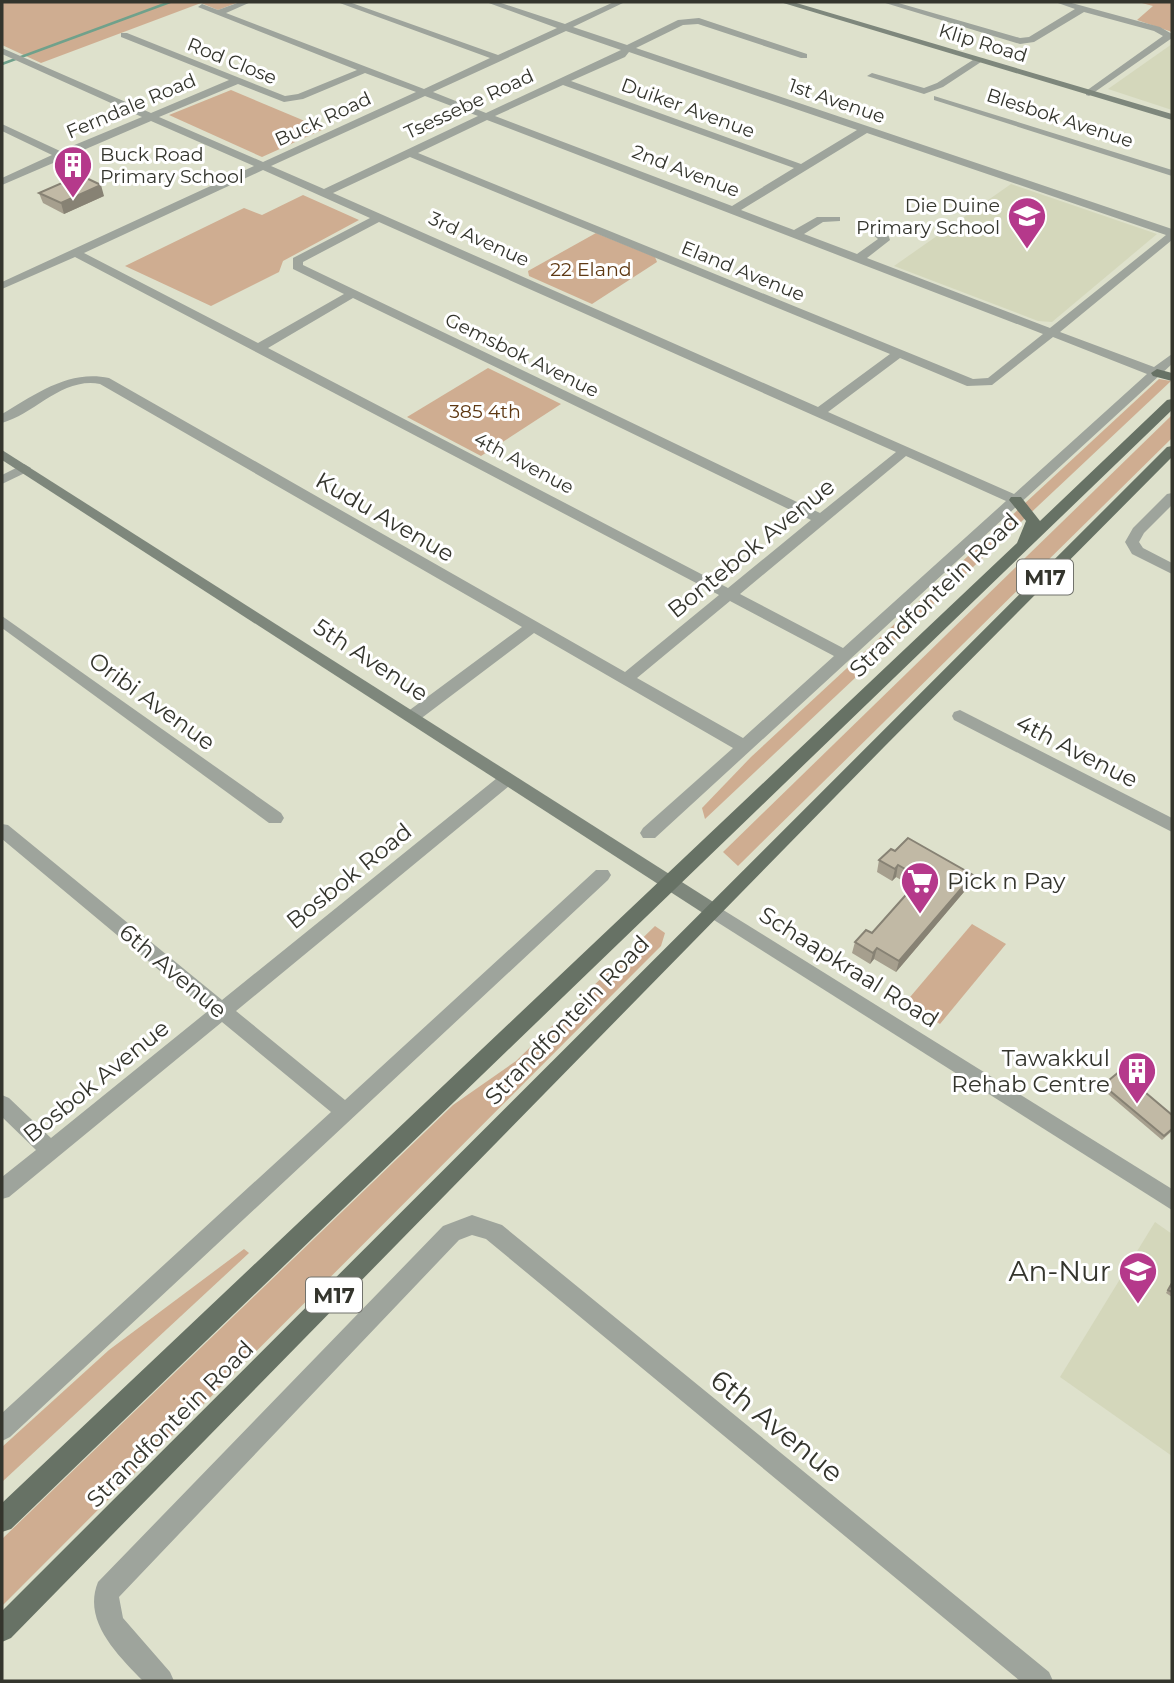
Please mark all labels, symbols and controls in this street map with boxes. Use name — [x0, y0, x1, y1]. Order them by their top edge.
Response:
street label: Klip Road — [936, 19, 1030, 67]
street label: Rod Close — [184, 33, 280, 89]
street label: Tsessebe Road — [401, 64, 537, 144]
street label: Ferndale Road — [63, 68, 199, 144]
street label: Duiker Avenue — [618, 73, 758, 143]
street label: 1st Avenue — [786, 74, 888, 128]
street label: Blesbok Avenue — [984, 83, 1136, 153]
street label: Buck Road — [271, 87, 375, 151]
street label: 2nd Avenue — [629, 140, 743, 202]
place label: Buck Road Primary School — [100, 143, 244, 188]
building icon: Buck Road Primary School — [52, 144, 94, 199]
place label: Die Duine Primary School — [856, 194, 1000, 239]
school or university icon: Die Duine Primary School — [1006, 195, 1048, 250]
street label: 3rd Avenue — [425, 207, 533, 271]
street label: Eland Avenue — [678, 236, 808, 306]
park label: 22 Eland — [550, 258, 632, 281]
street label: Gemsbok Avenue — [441, 308, 603, 402]
park label: 385 4th — [449, 400, 521, 423]
street label: 4th Avenue — [470, 427, 578, 499]
street label: Kudu Avenue — [311, 466, 459, 568]
street label: Bontebok Avenue — [662, 472, 840, 624]
street label: Strandfontein Road — [843, 507, 1025, 683]
road number: M17 — [1017, 560, 1073, 594]
street label: 5th Avenue — [309, 613, 433, 707]
street label: Oribi Avenue — [83, 646, 221, 756]
street label: 4th Avenue — [1011, 708, 1143, 794]
street label: Bosbok Road — [281, 817, 417, 935]
supermarket icon: Pick n Pay — [899, 860, 941, 915]
place label: Pick n Pay — [947, 867, 1066, 895]
street label: Schaapkraal Road — [754, 900, 944, 1034]
street label: 6th Avenue — [114, 918, 232, 1024]
street label: Strandfontein Road — [479, 929, 655, 1111]
street label: Bosbok Avenue — [17, 1014, 175, 1148]
place label: Tawakkul Rehab Centre — [951, 1044, 1110, 1098]
building icon: Tawakkul Rehab Centre — [1116, 1050, 1158, 1105]
school or university icon: An-Nur — [1117, 1250, 1159, 1305]
place label: An-Nur — [1008, 1254, 1111, 1288]
road number: M17 — [306, 1278, 362, 1312]
street label: Strandfontein Road — [81, 1335, 259, 1513]
street label: 6th Avenue — [704, 1362, 850, 1490]

